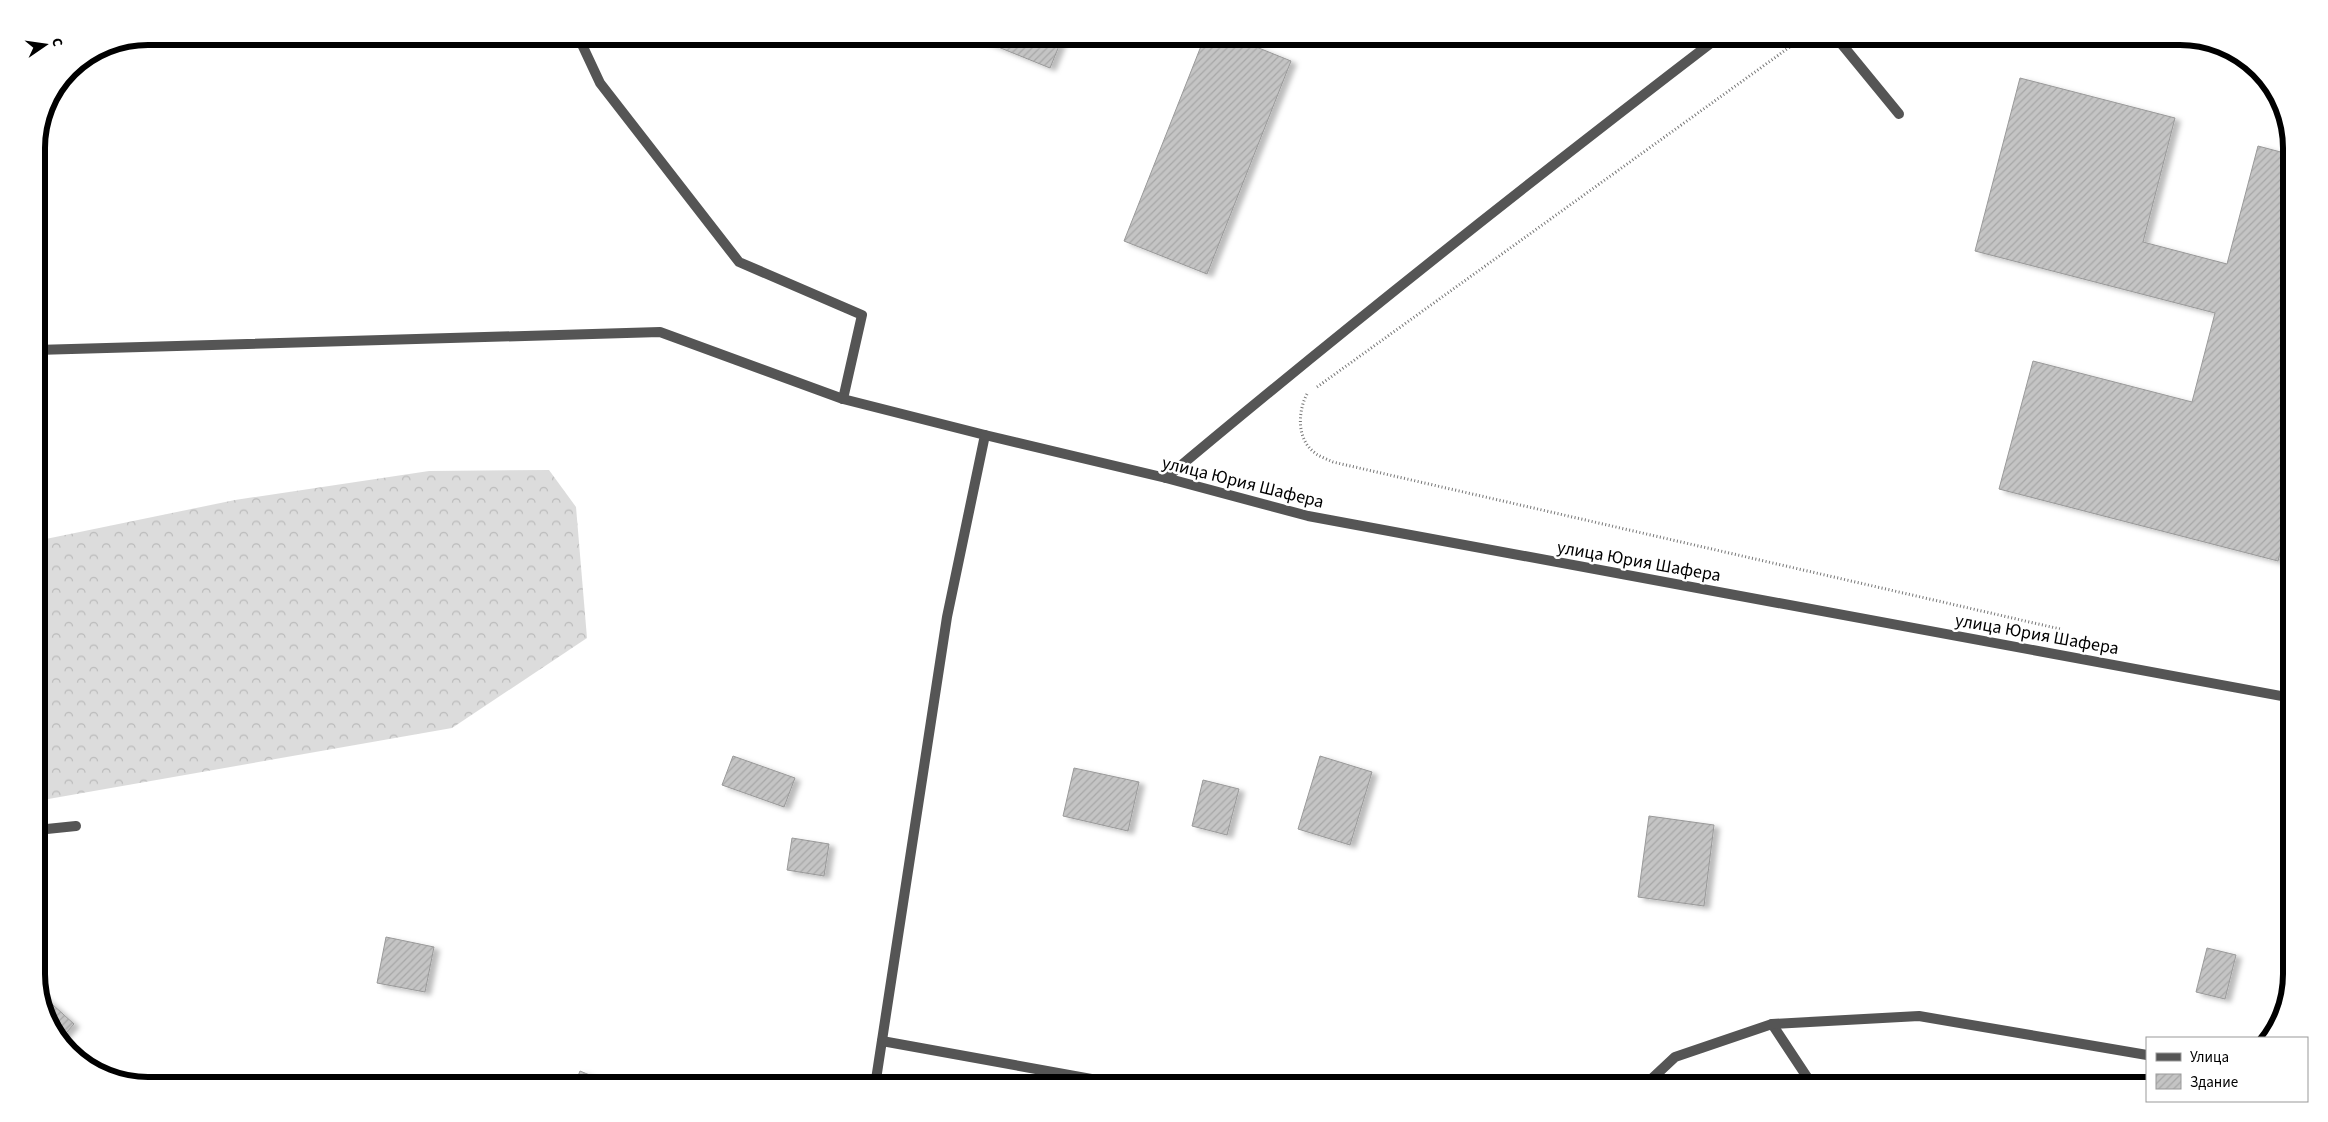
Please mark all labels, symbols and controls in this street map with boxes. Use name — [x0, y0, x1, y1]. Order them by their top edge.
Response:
north arrow — [20, 20, 70, 70]
text: С — [46, 36, 67, 49]
street label: улица Юрия Шафера — [1159, 450, 1326, 515]
street label: улица Юрия Шафера — [1555, 535, 1723, 588]
street label: улица Юрия Шафера — [1953, 608, 2121, 661]
legend — [2146, 1037, 2308, 1102]
text: Улица — [2190, 1047, 2229, 1068]
text: Здание — [2190, 1072, 2238, 1093]

